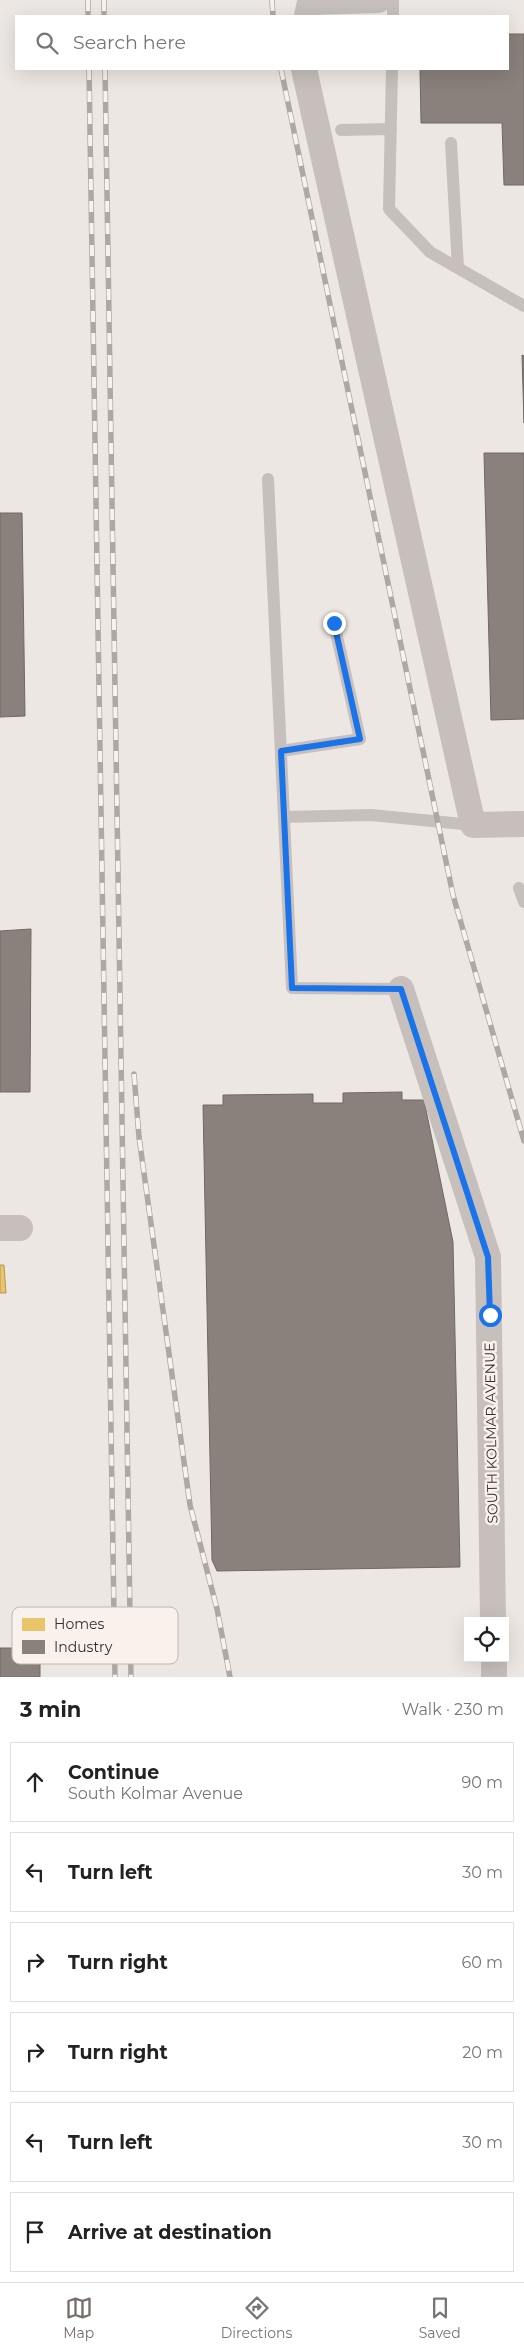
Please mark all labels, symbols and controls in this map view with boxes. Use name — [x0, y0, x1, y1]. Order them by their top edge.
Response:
search box — [15, 15, 509, 70]
icon: search — [33, 29, 61, 57]
text: Search here — [73, 31, 186, 54]
route end — [323, 612, 346, 635]
route start — [479, 1304, 502, 1327]
street label: SOUTH KOLMAR AVENUE — [480, 1342, 502, 1524]
legend — [12, 1607, 178, 1664]
text: Homes — [54, 1615, 104, 1633]
map controls — [464, 1617, 509, 1662]
button: locate — [464, 1617, 509, 1662]
text: Industry — [54, 1638, 113, 1656]
text: 3 min — [20, 1697, 81, 1722]
text: Walk · 230 m — [402, 1700, 504, 1719]
text: Continue — [68, 1761, 159, 1784]
icon: ahead — [21, 1768, 49, 1796]
text: 90 m — [461, 1773, 503, 1792]
text: South Kolmar Avenue — [68, 1784, 243, 1803]
icon: left — [21, 1858, 49, 1886]
text: Turn left — [68, 1861, 153, 1884]
text: 30 m — [462, 1863, 503, 1882]
icon: right — [21, 1948, 49, 1976]
text: Turn right — [68, 1951, 168, 1974]
text: 60 m — [461, 1953, 503, 1972]
icon: right — [21, 2038, 49, 2066]
text: Turn right — [68, 2041, 168, 2064]
text: 20 m — [462, 2043, 503, 2062]
icon: left — [21, 2128, 49, 2156]
text: Turn left — [68, 2131, 153, 2154]
text: 30 m — [462, 2133, 503, 2152]
icon: arrive — [21, 2218, 49, 2246]
text: Arrive at destination — [68, 2221, 272, 2244]
tab: Map — [63, 2294, 94, 2342]
tab: Directions — [221, 2294, 292, 2342]
tab: Saved — [419, 2294, 461, 2342]

